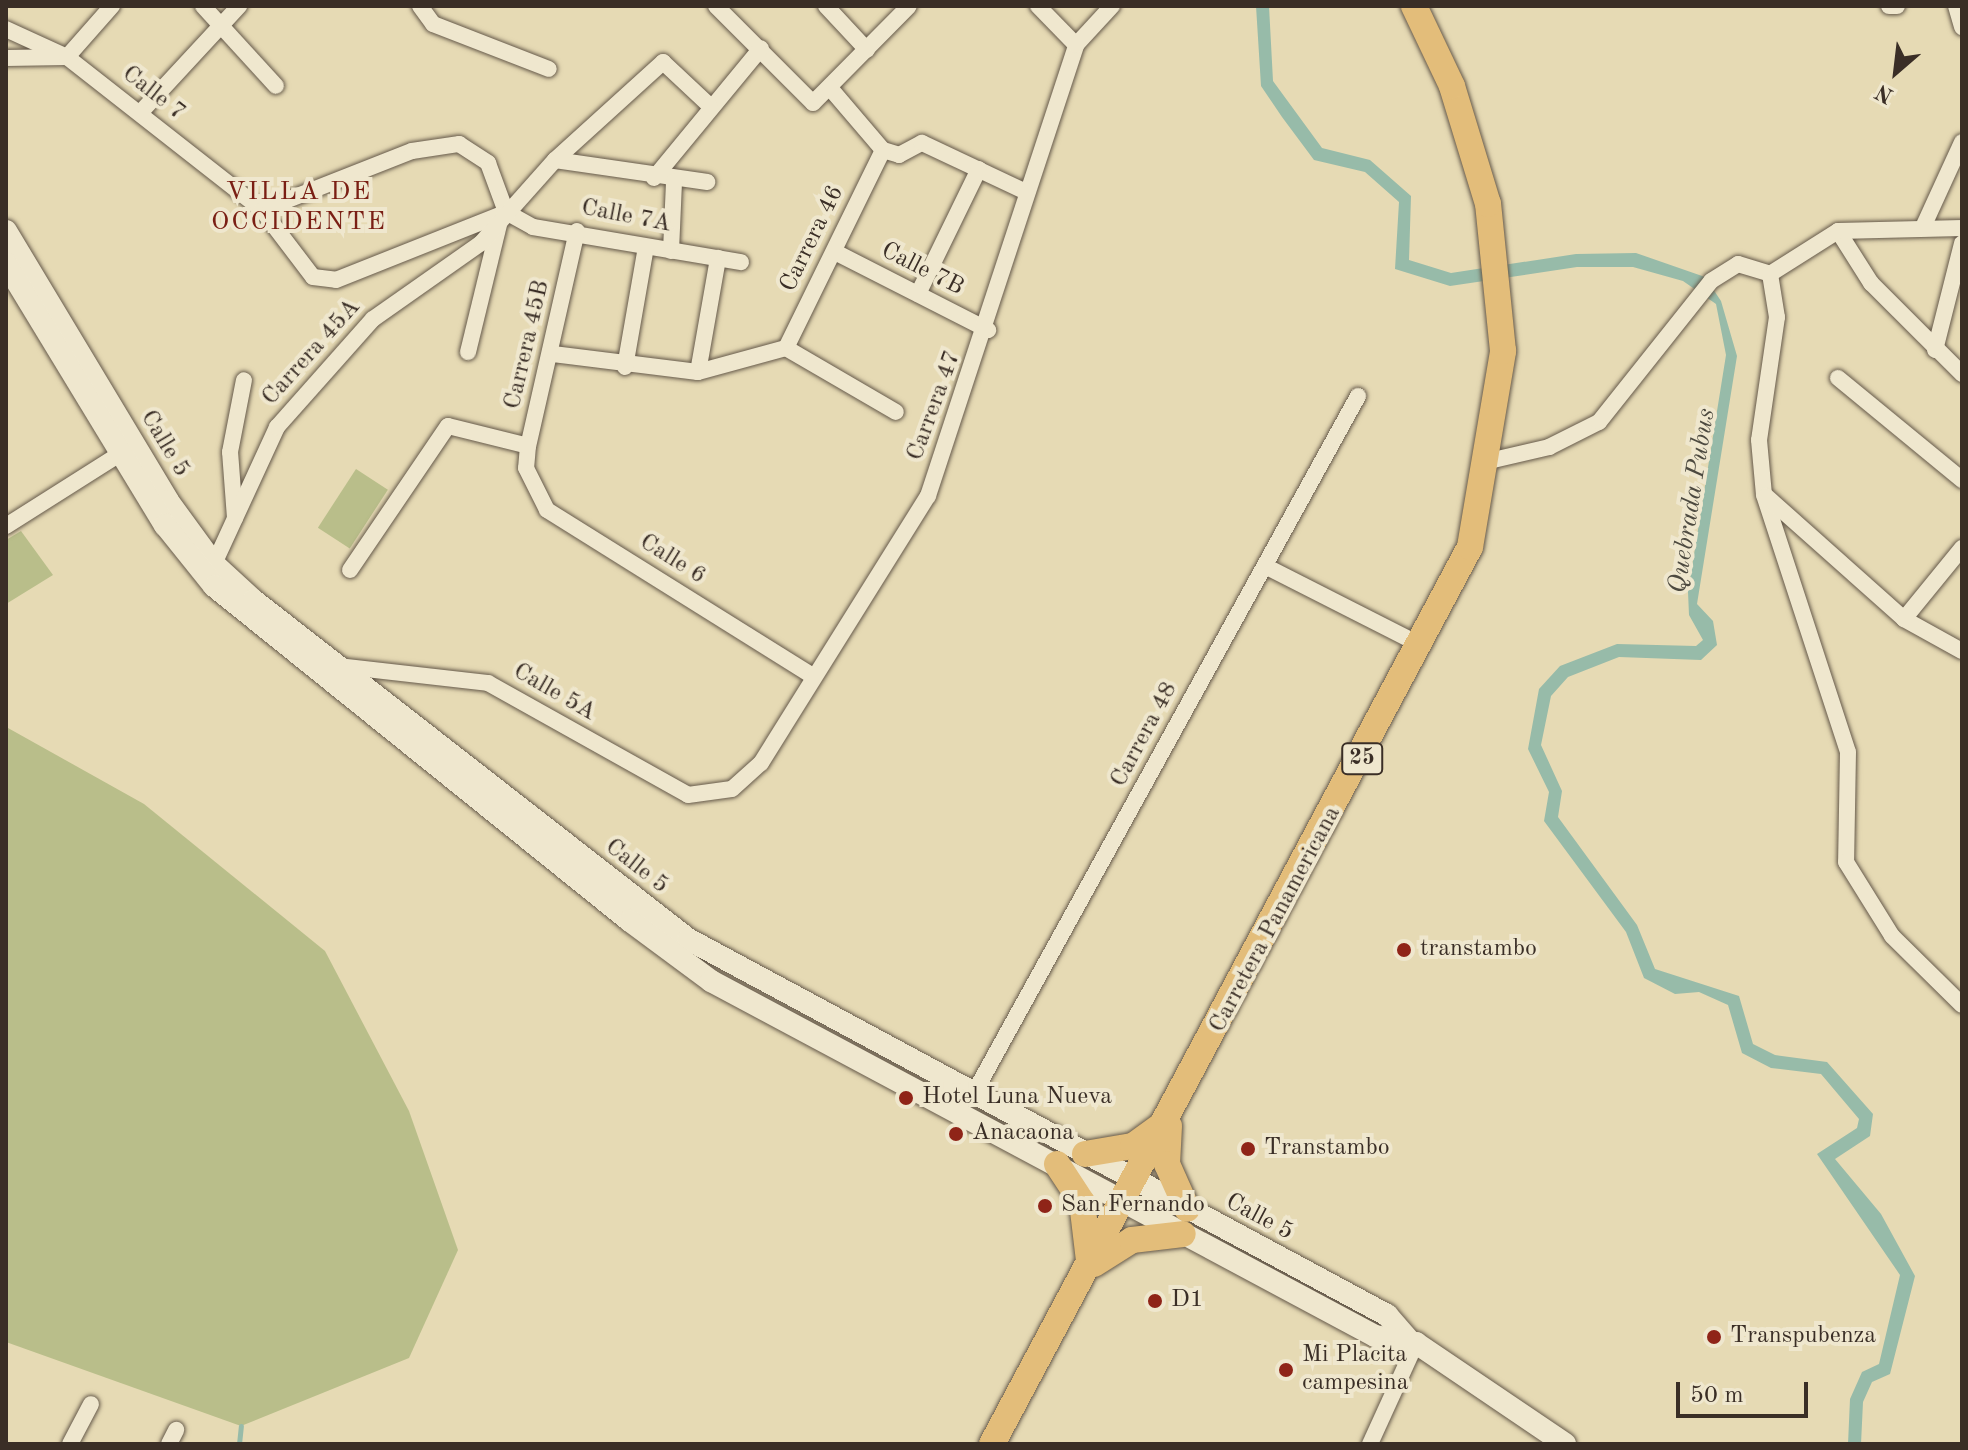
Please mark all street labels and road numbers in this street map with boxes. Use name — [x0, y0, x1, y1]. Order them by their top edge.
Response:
street label: Calle 7 — [116, 60, 190, 128]
street label: Carrera 46 — [775, 181, 851, 297]
street label: Calle 7A — [579, 194, 673, 240]
street label: Calle 7B — [876, 237, 968, 303]
street label: Carrera 45B — [499, 278, 557, 412]
street label: Carrera 45A — [257, 294, 367, 412]
street label: Carrera 47 — [902, 347, 968, 465]
street label: Calle 5 — [133, 405, 195, 483]
street label: Calle 6 — [634, 529, 710, 591]
street label: Calle 5A — [507, 658, 601, 728]
street label: Carrera 48 — [1105, 678, 1185, 792]
road number: 25 — [1340, 741, 1384, 777]
street label: Carretera Panamericana — [1204, 802, 1348, 1038]
street label: Calle 5 — [599, 833, 673, 901]
street label: Calle 5 — [1220, 1188, 1298, 1248]

